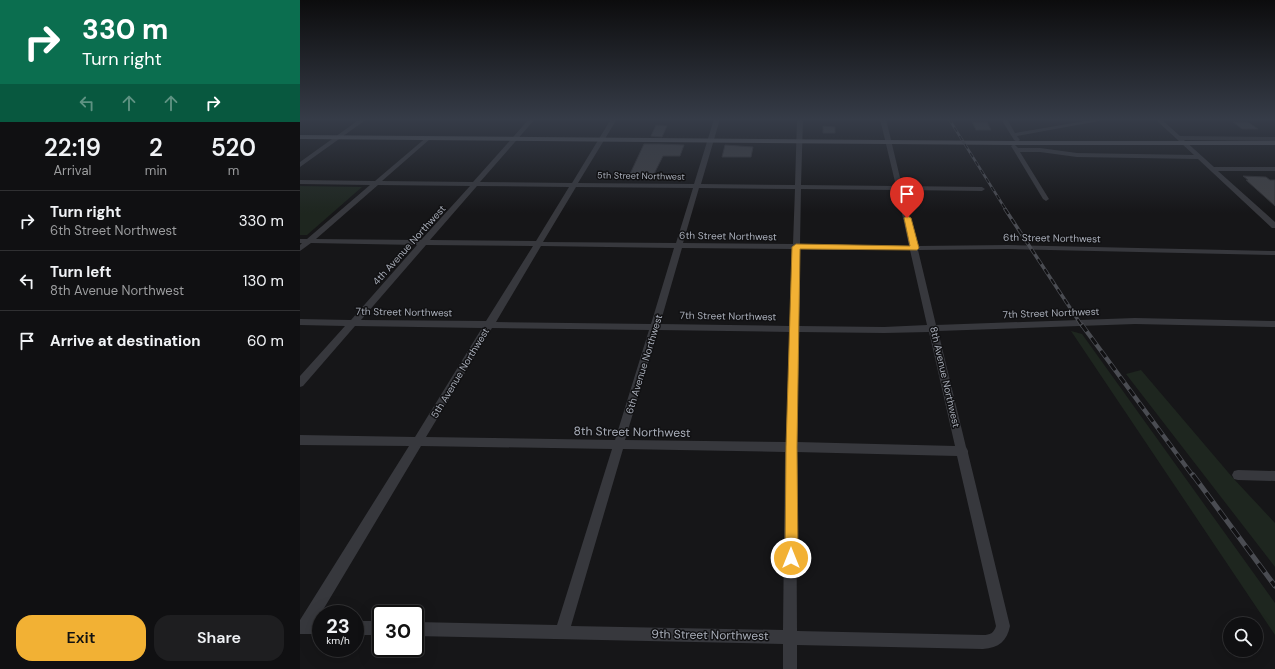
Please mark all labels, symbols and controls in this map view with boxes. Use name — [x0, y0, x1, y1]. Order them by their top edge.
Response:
text: 330 m — [82, 11, 168, 48]
icon: right — [16, 16, 68, 68]
text: Turn right — [82, 47, 162, 71]
icon: left — [76, 92, 98, 114]
icon: ahead — [118, 92, 140, 114]
icon: ahead — [160, 92, 182, 114]
icon: right — [202, 92, 224, 114]
text: 22:19 — [44, 132, 101, 163]
text: 2 — [149, 132, 163, 163]
text: 520 — [211, 132, 256, 163]
text: Arrival — [53, 162, 91, 179]
text: min — [145, 162, 167, 179]
text: m — [228, 162, 239, 179]
street label: 5th Street Northwest — [597, 169, 685, 183]
pin — [890, 177, 924, 218]
icon: arrive — [896, 183, 918, 205]
text: Turn right — [50, 202, 121, 222]
street label: 4th Avenue Northwest — [370, 202, 448, 288]
icon: right — [16, 210, 38, 232]
text: 330 m — [239, 211, 284, 231]
text: 6th Street Northwest — [50, 222, 177, 239]
street label: 6th Street Northwest — [679, 229, 777, 243]
street label: 6th Street Northwest — [1003, 231, 1101, 245]
text: Turn left — [50, 262, 111, 282]
icon: left — [16, 270, 38, 292]
text: 130 m — [243, 271, 284, 291]
text: 8th Avenue Northwest — [50, 282, 184, 299]
street label: 7th Street Northwest — [356, 305, 453, 319]
street label: 7th Street Northwest — [1002, 305, 1100, 321]
street label: 7th Street Northwest — [680, 309, 777, 323]
street label: 6th Avenue Northwest — [623, 313, 665, 415]
street label: 5th Avenue Northwest — [428, 325, 492, 421]
street label: 8th Avenue Northwest — [927, 325, 963, 429]
icon: arrive — [16, 330, 38, 352]
text: Arrive at destination — [50, 331, 201, 351]
text: 60 m — [247, 331, 284, 351]
street label: 8th Street Northwest — [573, 423, 691, 441]
position arrow — [770, 537, 812, 579]
speed limit sign: 30 — [372, 605, 424, 657]
text: 23 — [326, 613, 350, 639]
button: Exit — [16, 615, 146, 661]
button: Share — [154, 615, 284, 661]
map controls — [1223, 617, 1263, 657]
button: search — [1223, 617, 1263, 657]
street label: 9th Street Northwest — [651, 626, 769, 644]
text: km/h — [326, 634, 350, 647]

